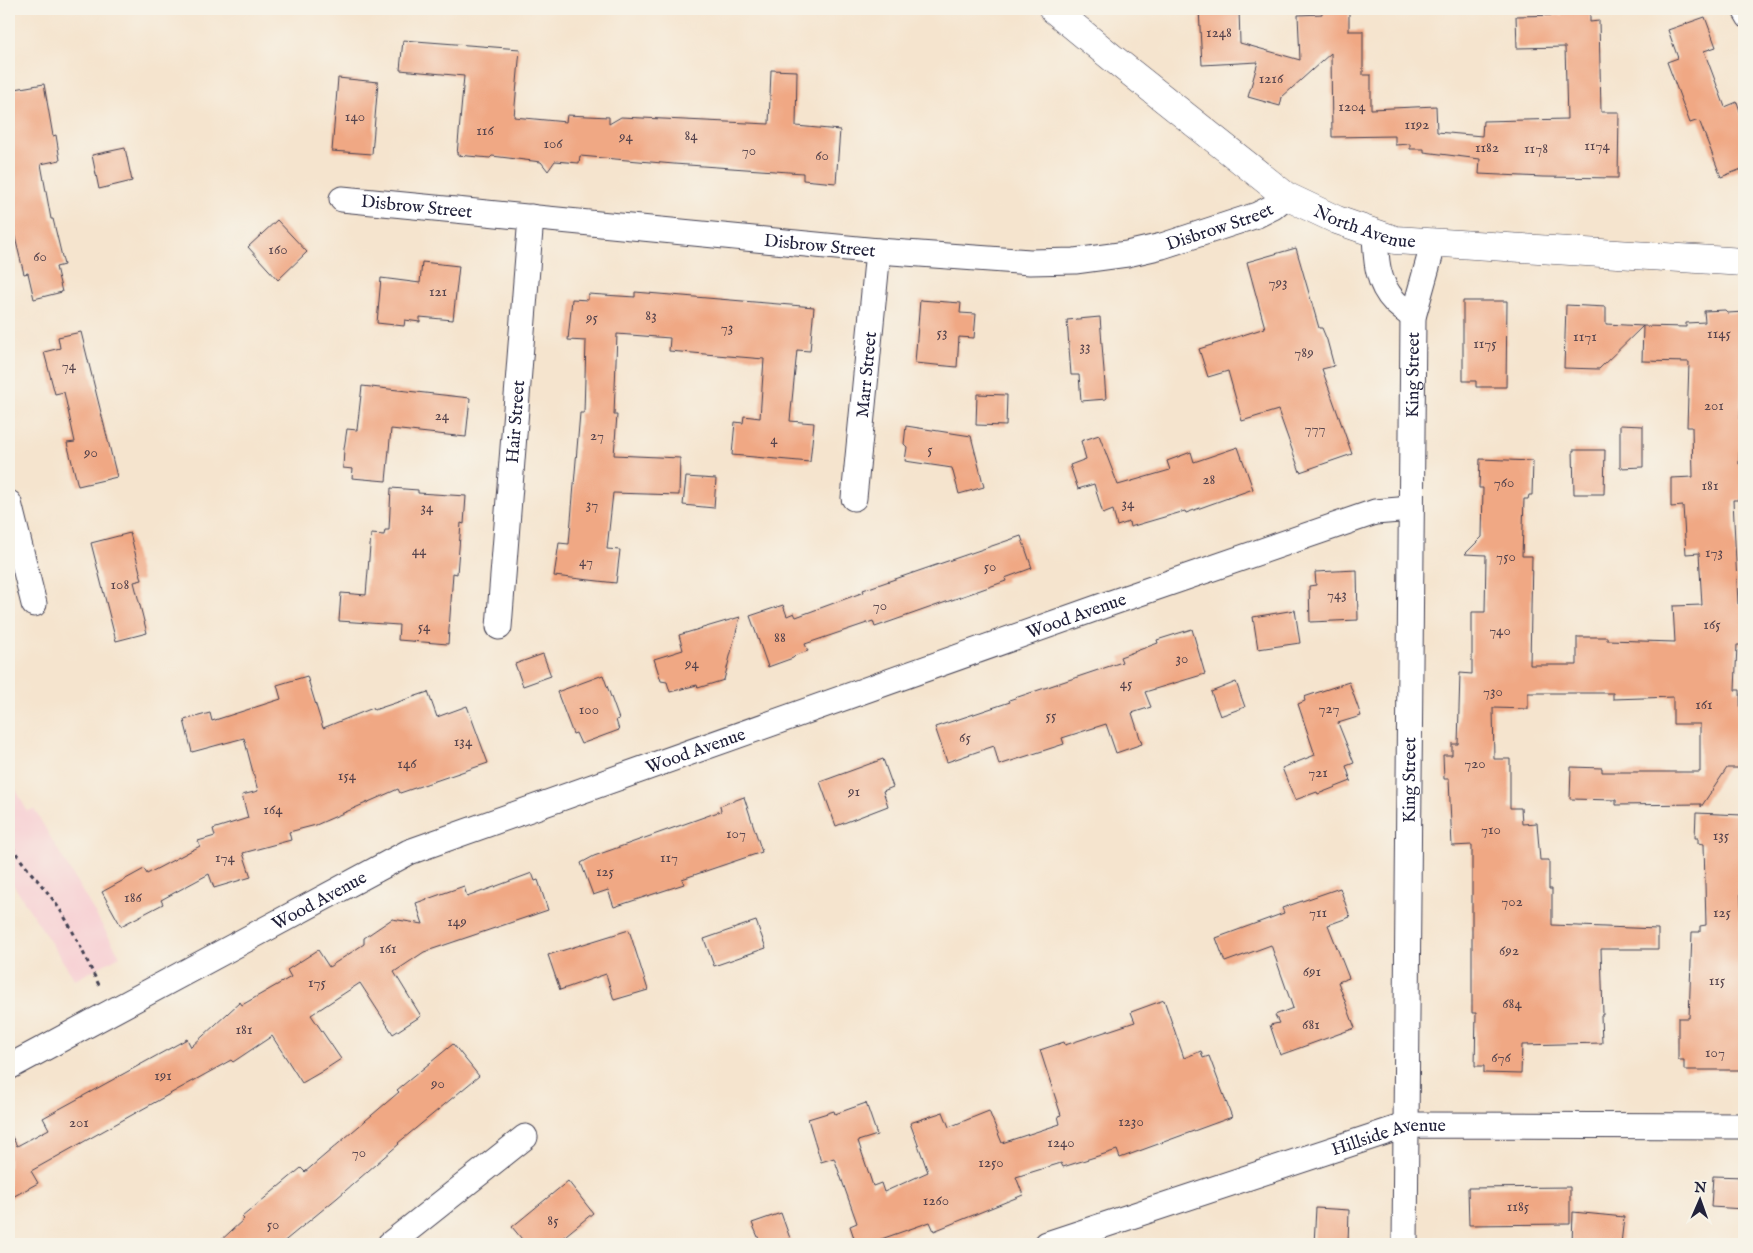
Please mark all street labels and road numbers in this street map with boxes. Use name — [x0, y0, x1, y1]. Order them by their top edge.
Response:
street label: Disbrow Street — [360, 191, 473, 225]
street label: Disbrow Street — [1163, 199, 1278, 257]
street label: North Avenue — [1310, 201, 1416, 254]
street label: Disbrow Street — [763, 230, 876, 264]
street label: Marr Street — [852, 331, 883, 419]
street label: King Street — [1402, 332, 1426, 418]
street label: Hair Street — [502, 379, 531, 464]
street label: Wood Avenue — [1024, 589, 1130, 645]
street label: Wood Avenue — [643, 724, 749, 780]
street label: King Street — [1399, 737, 1422, 823]
street label: Wood Avenue — [268, 867, 371, 936]
street label: Hillside Avenue — [1329, 1114, 1446, 1162]

